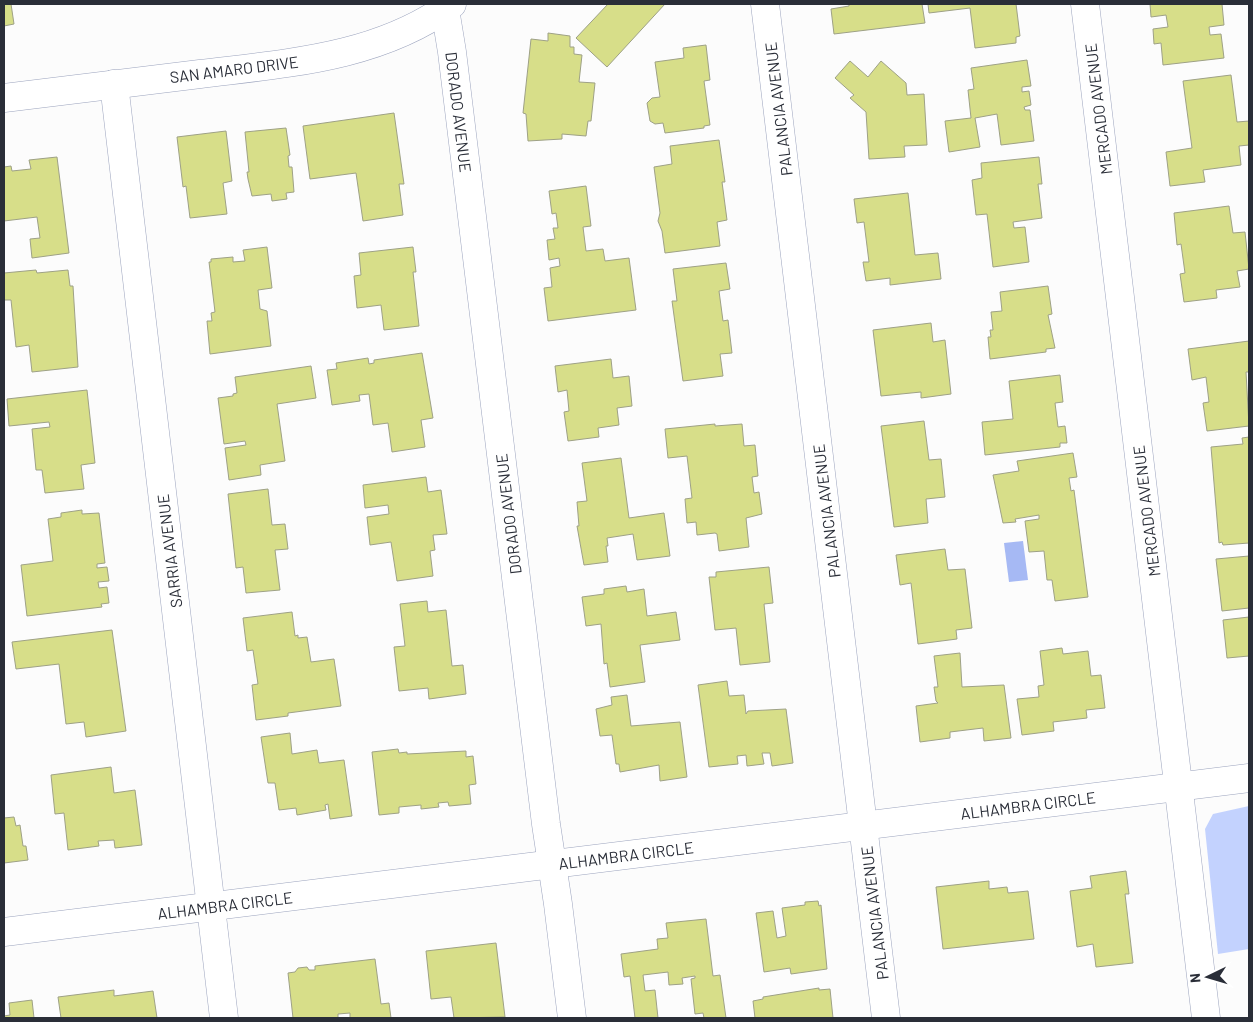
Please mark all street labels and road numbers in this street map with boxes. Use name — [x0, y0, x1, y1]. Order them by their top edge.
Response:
street label: PALANCIA AVENUE — [760, 41, 796, 177]
street label: MERCADO AVENUE — [1081, 42, 1115, 176]
street label: DORADO AVENUE — [442, 50, 476, 174]
street label: SAN AMARO DRIVE — [169, 52, 299, 86]
street label: PALANCIA AVENUE — [808, 443, 844, 579]
street label: MERCADO AVENUE — [1129, 444, 1163, 578]
street label: DORADO AVENUE — [491, 452, 525, 576]
street label: SARRIA AVENUE — [153, 493, 185, 609]
street label: ALHAMBRA CIRCLE — [959, 787, 1097, 823]
street label: ALHAMBRA CIRCLE — [557, 837, 695, 873]
street label: PALANCIA AVENUE — [856, 845, 892, 981]
street label: ALHAMBRA CIRCLE — [156, 887, 294, 923]

